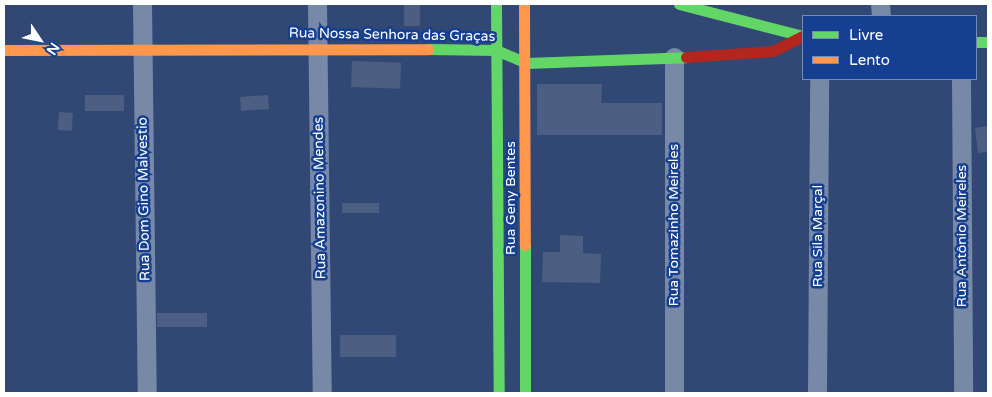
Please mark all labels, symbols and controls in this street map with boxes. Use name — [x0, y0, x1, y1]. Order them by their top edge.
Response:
north arrow — [15, 15, 65, 65]
legend — [802, 15, 977, 80]
street label: Rua Nossa Senhora das Graças — [289, 25, 495, 45]
text: Livre — [849, 26, 883, 44]
text: N — [43, 39, 63, 58]
text: Lento — [849, 51, 890, 69]
street label: Rua Dom Gino Malvestio — [134, 117, 154, 281]
street label: Rua Amazonino Mendes — [310, 117, 330, 279]
street label: Rua Geny Bentes — [503, 141, 519, 255]
street label: Rua Tomazinho Meireles — [666, 144, 682, 306]
street label: Rua Antônio Meireles — [954, 165, 970, 307]
street label: Rua Sila Marçal — [810, 185, 826, 287]

